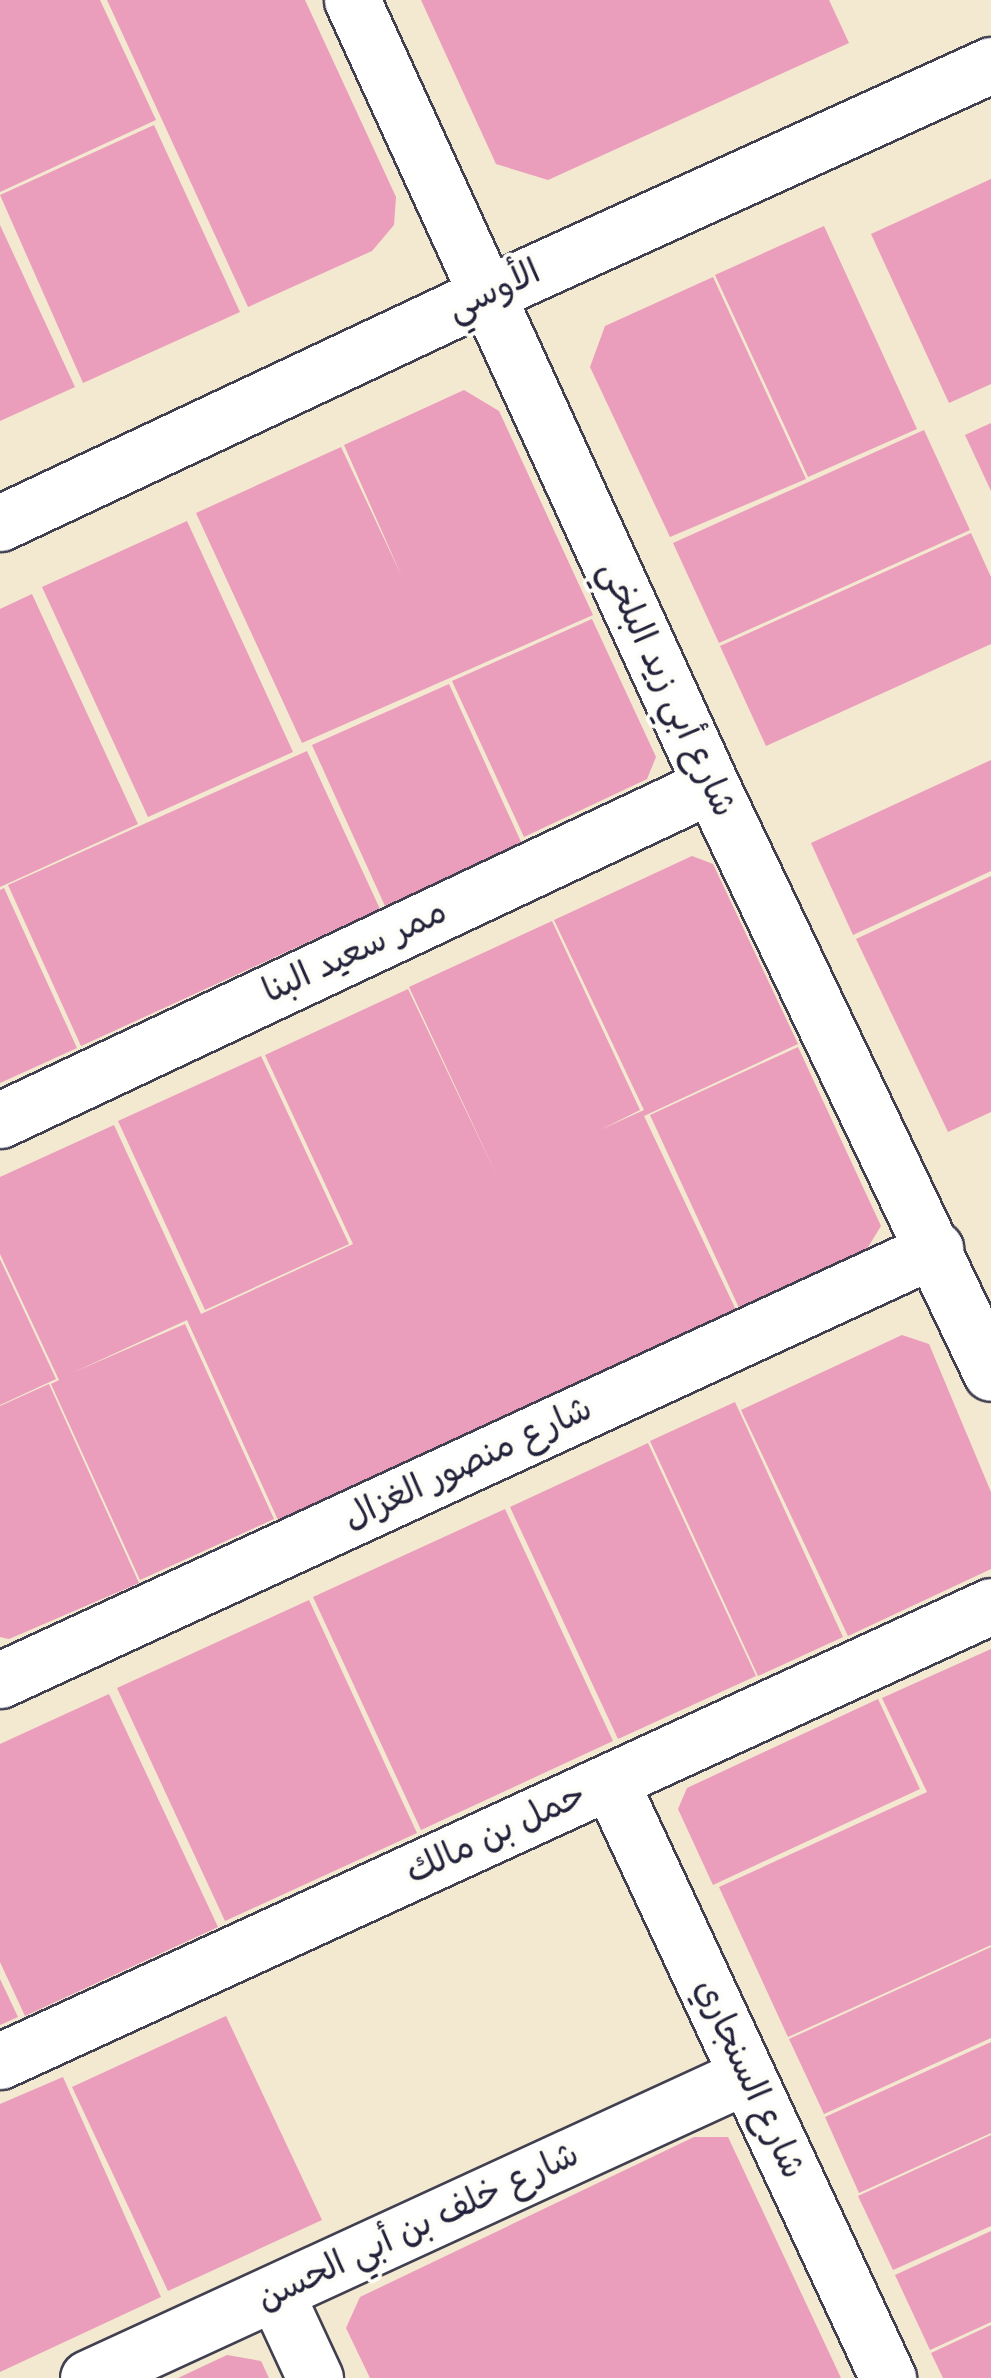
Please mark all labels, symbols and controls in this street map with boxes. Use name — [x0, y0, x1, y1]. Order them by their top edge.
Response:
street label: الأوسي — [441, 251, 547, 331]
street label: شارع أبي زيد البلخي — [589, 554, 745, 824]
street label: ممر سعيد البنا — [256, 891, 454, 1013]
street label: شارع منصور الغزال — [337, 1388, 599, 1540]
street label: حمل بن مالك — [399, 1774, 593, 1894]
street label: شارع السنجاري — [684, 1972, 814, 2186]
street label: شارع خلف بن أبي الحسن — [250, 2134, 586, 2320]

